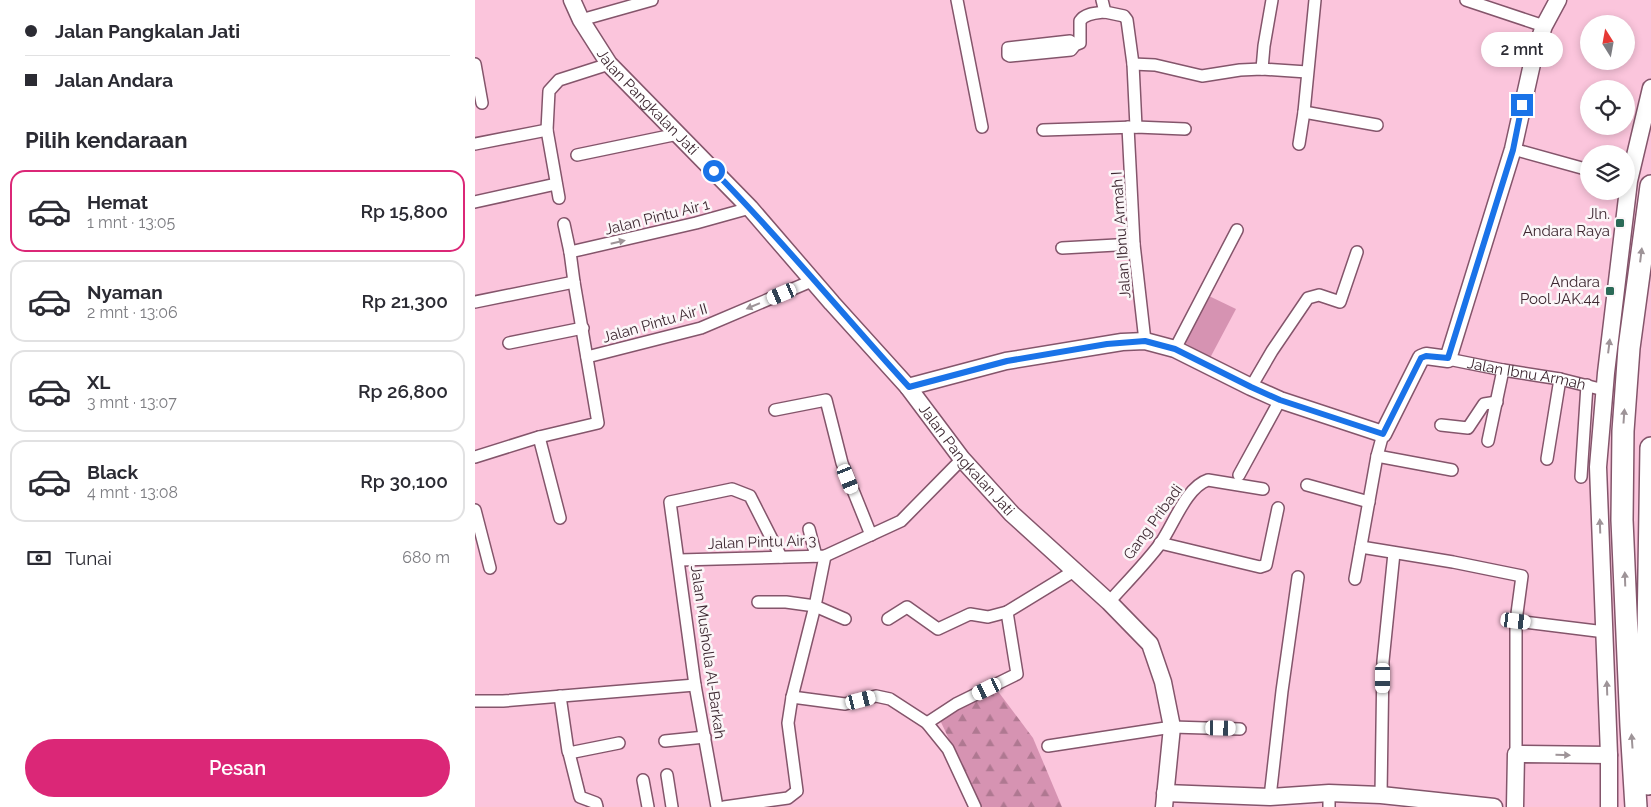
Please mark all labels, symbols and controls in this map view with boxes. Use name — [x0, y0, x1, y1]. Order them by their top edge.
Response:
north arrow — [1580, 15, 1635, 70]
map controls — [1580, 15, 1635, 200]
text: Jalan Pangkalan Jati — [55, 20, 240, 42]
callout: 2 mnt — [1481, 32, 1563, 68]
text: 2 mnt — [1501, 40, 1543, 59]
street label: Jalan Pangkalan Jati — [593, 46, 702, 159]
text: Jalan Andara — [55, 69, 173, 91]
button: locate — [1580, 80, 1635, 135]
route end — [1511, 94, 1533, 116]
text: Pilih kendaraan — [25, 127, 187, 153]
button: layers — [1580, 145, 1635, 200]
route start — [703, 160, 725, 182]
street label: Jalan Ibnu Armah I — [1108, 171, 1134, 299]
icon: car — [27, 189, 72, 234]
text: Hemat — [87, 191, 148, 213]
street label: Jalan Pintu Air 1 — [603, 195, 712, 239]
text: Rp 15,800 — [361, 200, 448, 222]
place label: Jln. Andara Raya — [1523, 205, 1610, 240]
text: 1 mnt · 13:05 — [87, 213, 175, 232]
marker: Jln. Andara Raya — [1614, 217, 1626, 229]
one-way arrow — [610, 238, 626, 246]
one-way arrow — [1637, 246, 1645, 262]
place label: Andara Pool JAK.44 — [1520, 273, 1600, 308]
icon: car — [27, 279, 72, 324]
text: Nyaman — [87, 281, 163, 303]
car — [765, 281, 798, 307]
marker: Andara Pool JAK.44 — [1604, 285, 1616, 297]
text: Rp 21,300 — [362, 290, 448, 312]
street label: Jalan Pintu Air II — [600, 299, 710, 347]
text: 2 mnt · 13:06 — [87, 303, 178, 322]
one-way arrow — [746, 303, 760, 311]
one-way arrow — [1605, 338, 1613, 354]
street label: Jalan Ibnu Armah — [1466, 354, 1588, 394]
icon: car — [27, 369, 72, 414]
text: XL — [87, 371, 110, 393]
text: Rp 26,800 — [358, 380, 448, 402]
text: 3 mnt · 13:07 — [87, 393, 177, 412]
street label: Jalan Pangkalan Jati — [915, 401, 1018, 519]
one-way arrow — [1621, 408, 1629, 424]
icon: car — [27, 459, 72, 504]
text: Black — [87, 461, 138, 483]
car — [835, 462, 860, 496]
text: Rp 30,100 — [360, 470, 448, 492]
street label: Gang Pribadi — [1120, 481, 1186, 563]
text: 4 mnt · 13:08 — [87, 483, 178, 502]
one-way arrow — [1596, 518, 1604, 534]
street label: Jalan Pintu Air 3 — [707, 531, 817, 553]
icon: cash — [25, 544, 53, 572]
text: Tunai — [65, 547, 112, 569]
text: 680 m — [402, 548, 450, 567]
street label: Jalan Musholla Al-Barkah — [687, 564, 729, 740]
one-way arrow — [1620, 570, 1628, 586]
car — [1500, 612, 1531, 630]
car — [1375, 663, 1390, 693]
car — [970, 676, 1003, 702]
one-way arrow — [1602, 680, 1610, 696]
car — [844, 689, 877, 711]
car — [1205, 720, 1236, 736]
one-way arrow — [1628, 733, 1636, 749]
button: Pesan — [25, 739, 450, 797]
one-way arrow — [1555, 751, 1571, 759]

